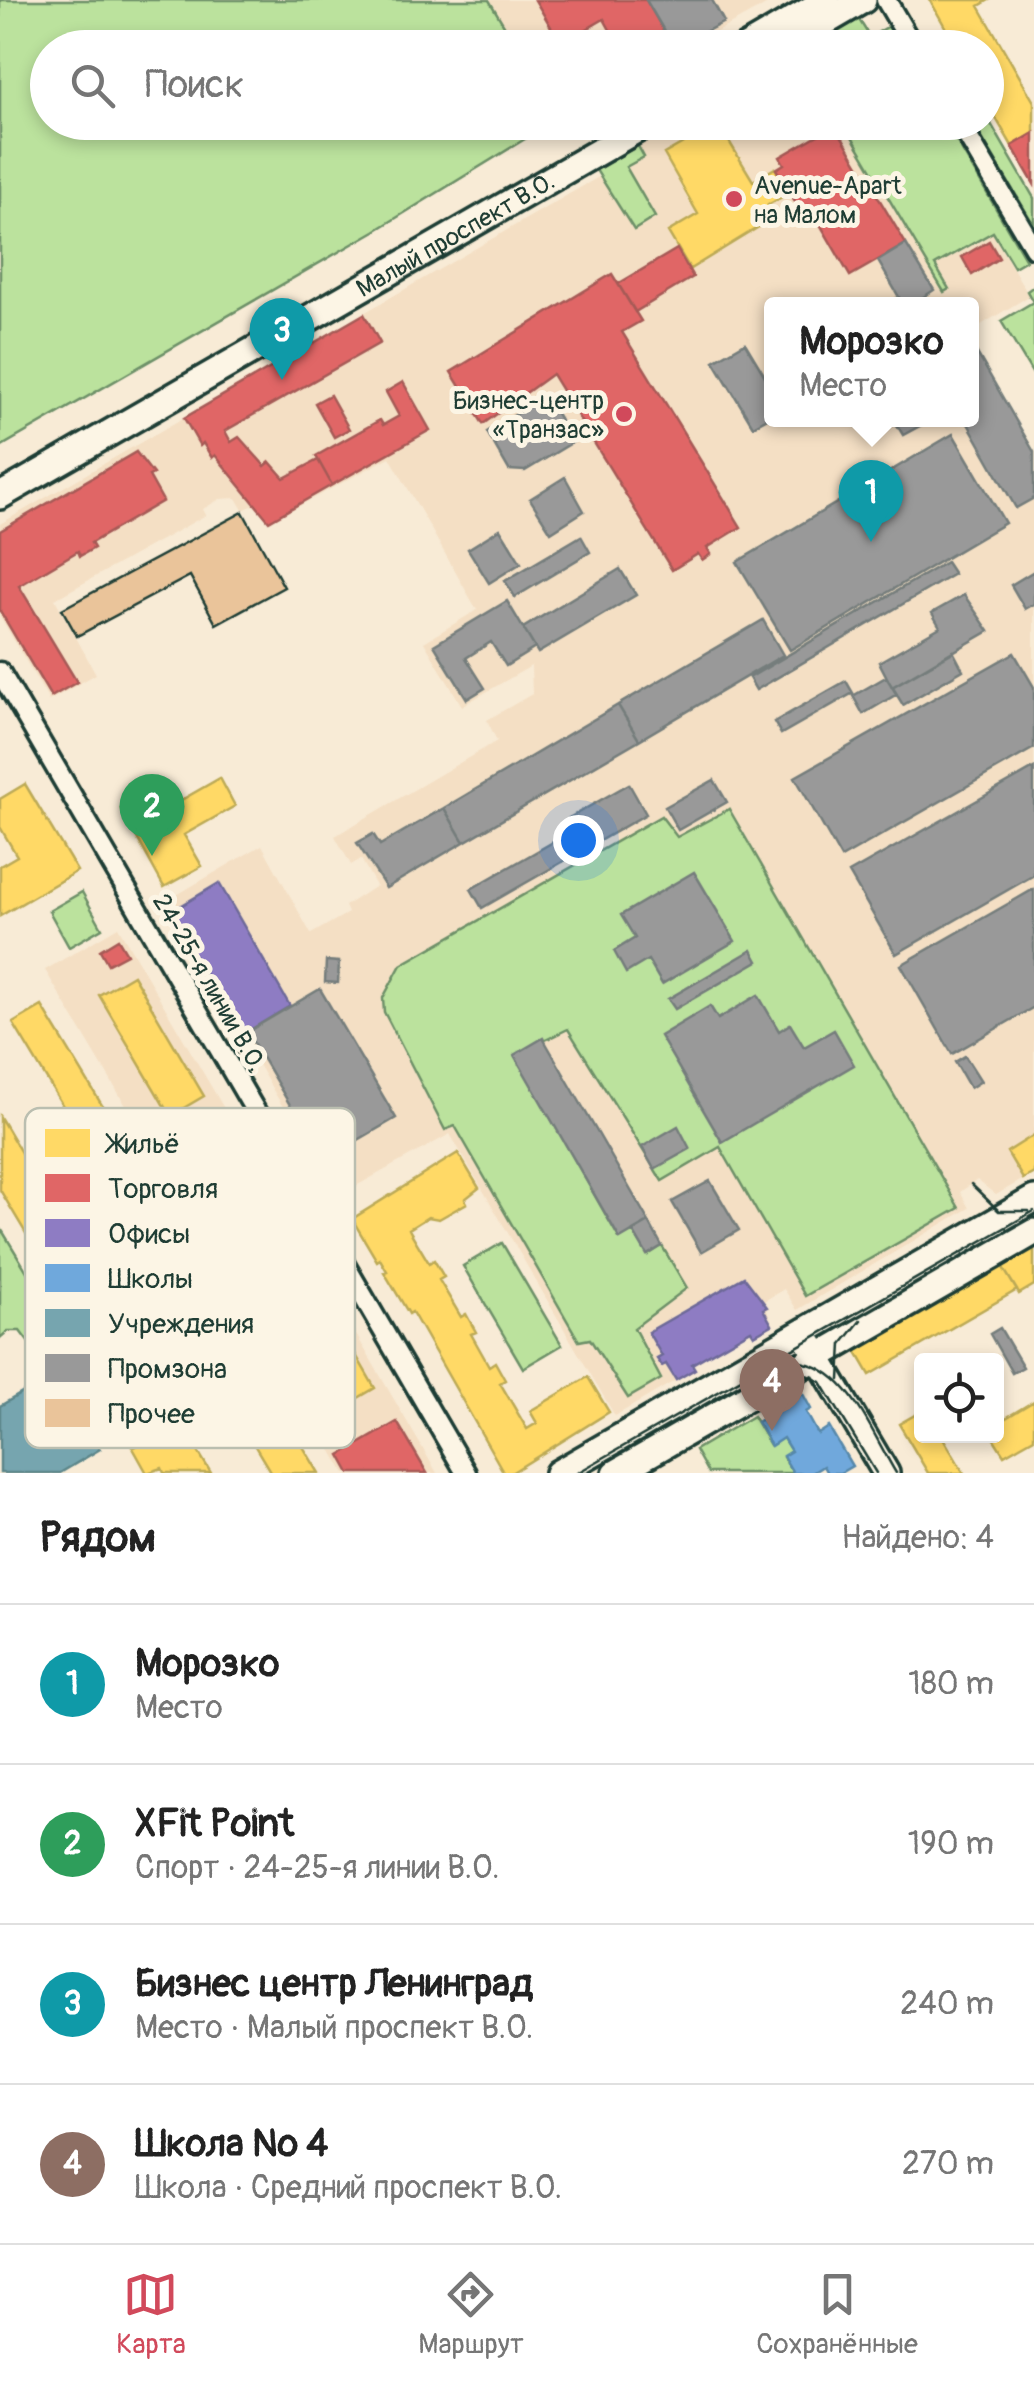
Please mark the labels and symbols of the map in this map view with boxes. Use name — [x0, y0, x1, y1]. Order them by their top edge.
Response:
street label: Малый проспект В.О. — [351, 166, 561, 305]
place label: Аvenue-Apart на Малом — [754, 171, 903, 231]
marker: Аvenue-Apart на Малом — [723, 188, 745, 210]
pin: 3 — [250, 298, 314, 380]
place label: Бизнес-центр «Транзас» — [453, 386, 604, 446]
marker: Бизнес-центр «Транзас» — [613, 403, 635, 425]
pin: 1 — [838, 460, 904, 542]
pin: 2 — [120, 774, 184, 856]
your location — [553, 815, 604, 866]
street label: 24-25-я линии В.О. — [145, 888, 272, 1077]
legend — [25, 1108, 355, 1448]
text: Жильё — [104, 1127, 180, 1162]
text: Торговля — [108, 1172, 218, 1207]
text: Офисы — [108, 1217, 190, 1252]
text: Школы — [108, 1262, 193, 1297]
text: Учреждения — [108, 1307, 254, 1342]
pin: 4 — [740, 1348, 804, 1431]
text: Промзона — [108, 1352, 227, 1387]
text: Прочее — [108, 1397, 195, 1432]

